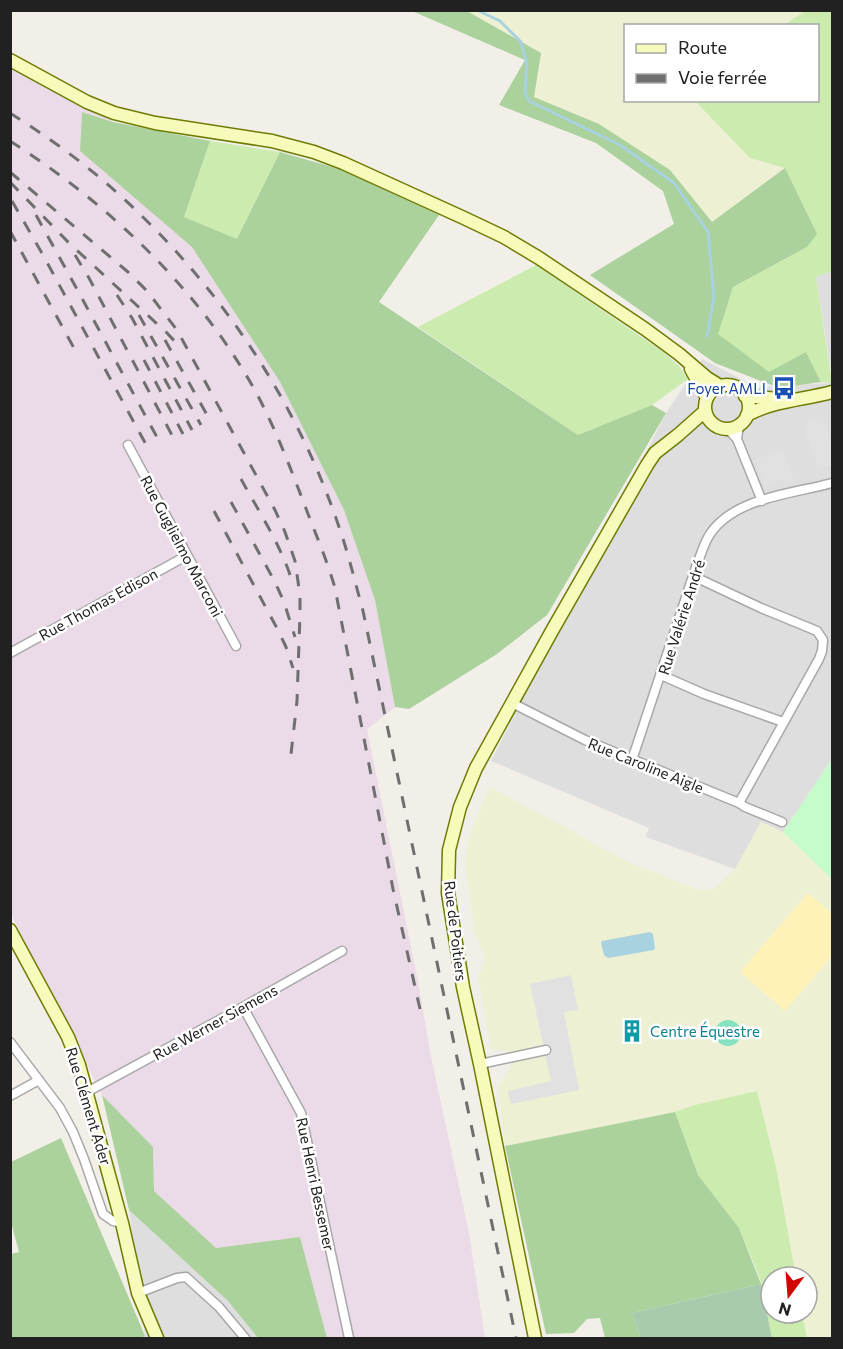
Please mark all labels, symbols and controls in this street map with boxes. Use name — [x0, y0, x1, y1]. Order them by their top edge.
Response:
legend — [624, 24, 819, 102]
text: Route — [678, 36, 727, 58]
text: Voie ferrée — [678, 66, 767, 88]
bus stop icon: Foyer AMLI — [771, 375, 797, 401]
place label: Foyer AMLI — [687, 379, 766, 397]
street label: Rue Guglielmo Marconi — [137, 472, 227, 620]
street label: Rue Valérie André — [654, 557, 708, 677]
street label: Rue Thomas Edison — [36, 564, 160, 644]
street label: Rue Caroline Aigle — [586, 734, 706, 796]
street label: Rue de Poitiers — [441, 880, 471, 982]
street label: Rue Werner Siemens — [150, 980, 281, 1064]
building icon: Centre Équestre — [619, 1018, 645, 1044]
place label: Centre Équestre — [650, 1021, 760, 1040]
street label: Rue Clément Ader — [63, 1045, 115, 1167]
street label: Rue Henri Bessemer — [293, 1116, 339, 1252]
north arrow — [759, 1265, 819, 1325]
text: N — [776, 1299, 793, 1321]

